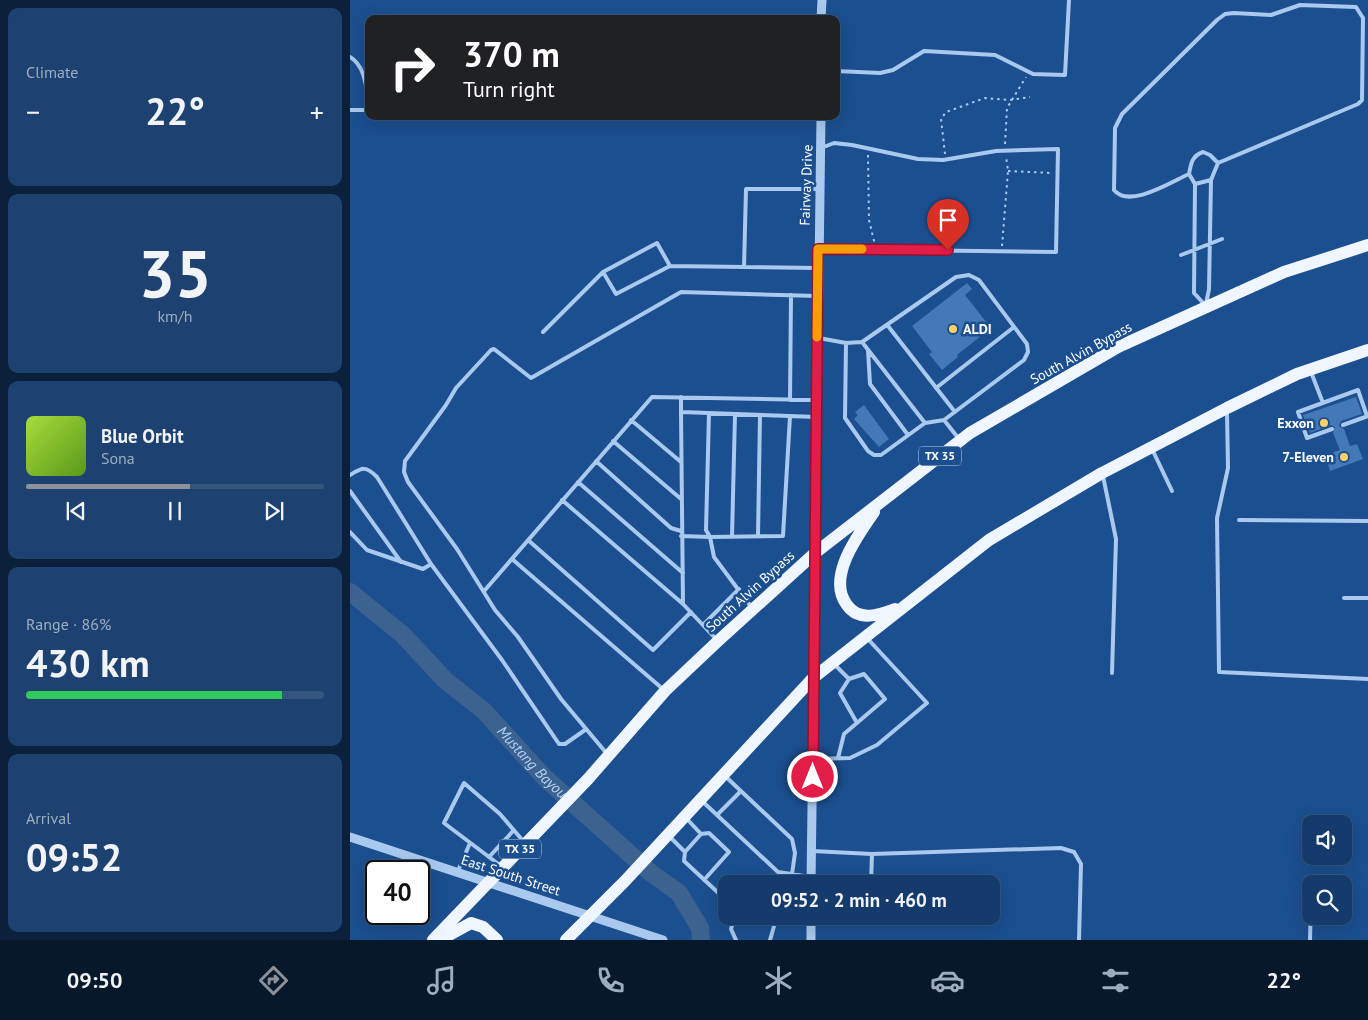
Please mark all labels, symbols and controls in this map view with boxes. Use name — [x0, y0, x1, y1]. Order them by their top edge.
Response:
text: 370 m — [463, 31, 560, 77]
icon: right — [380, 35, 445, 100]
text: Climate — [26, 62, 78, 82]
text: Turn right — [463, 75, 555, 103]
text: 22° — [145, 86, 205, 135]
text: − — [26, 93, 40, 130]
text: + — [310, 93, 324, 130]
street label: Fairway Drive — [796, 144, 816, 226]
pin — [927, 199, 969, 250]
icon: arrive — [934, 206, 962, 234]
text: 35 — [138, 231, 212, 315]
text: km/h — [157, 306, 193, 326]
street label: South Alvin Bypass — [1027, 318, 1135, 388]
place label: ALDI — [963, 320, 992, 338]
marker: ALDI — [947, 323, 959, 335]
place label: Exxon — [1277, 414, 1314, 432]
marker: Exxon — [1318, 417, 1330, 429]
text: Blue Orbit — [101, 424, 184, 448]
road number: TX 35 — [919, 446, 961, 466]
text: Sona — [101, 448, 135, 468]
place label: 7-Eleven — [1282, 448, 1334, 466]
marker: 7-Eleven — [1338, 451, 1350, 463]
icon: previous — [62, 497, 90, 525]
icon: pause — [161, 497, 189, 525]
icon: next — [260, 497, 288, 525]
street label: South Alvin Bypass — [702, 546, 798, 636]
text: Range · 86% — [26, 614, 111, 634]
text: 430 km — [26, 638, 150, 687]
water label: Mustang Bayou — [493, 722, 572, 803]
position arrow — [786, 750, 838, 802]
text: Arrival — [26, 808, 71, 828]
map controls — [1302, 815, 1352, 925]
button: sound — [1302, 815, 1352, 865]
text: 09:52 — [26, 832, 122, 881]
road number: TX 35 — [499, 840, 541, 859]
street label: East South Street — [459, 850, 563, 900]
speed limit sign: 40 — [365, 860, 430, 925]
button: search — [1302, 875, 1352, 925]
text: 09:52 · 2 min · 460 m — [771, 888, 947, 912]
icon: directions — [256, 963, 291, 998]
icon: music — [424, 963, 459, 998]
icon: phone — [593, 963, 628, 998]
icon: climate — [761, 963, 796, 998]
icon: car — [930, 963, 965, 998]
icon: filters — [1098, 963, 1133, 998]
text: 09:50 — [67, 966, 123, 994]
text: 22° — [1267, 966, 1301, 994]

